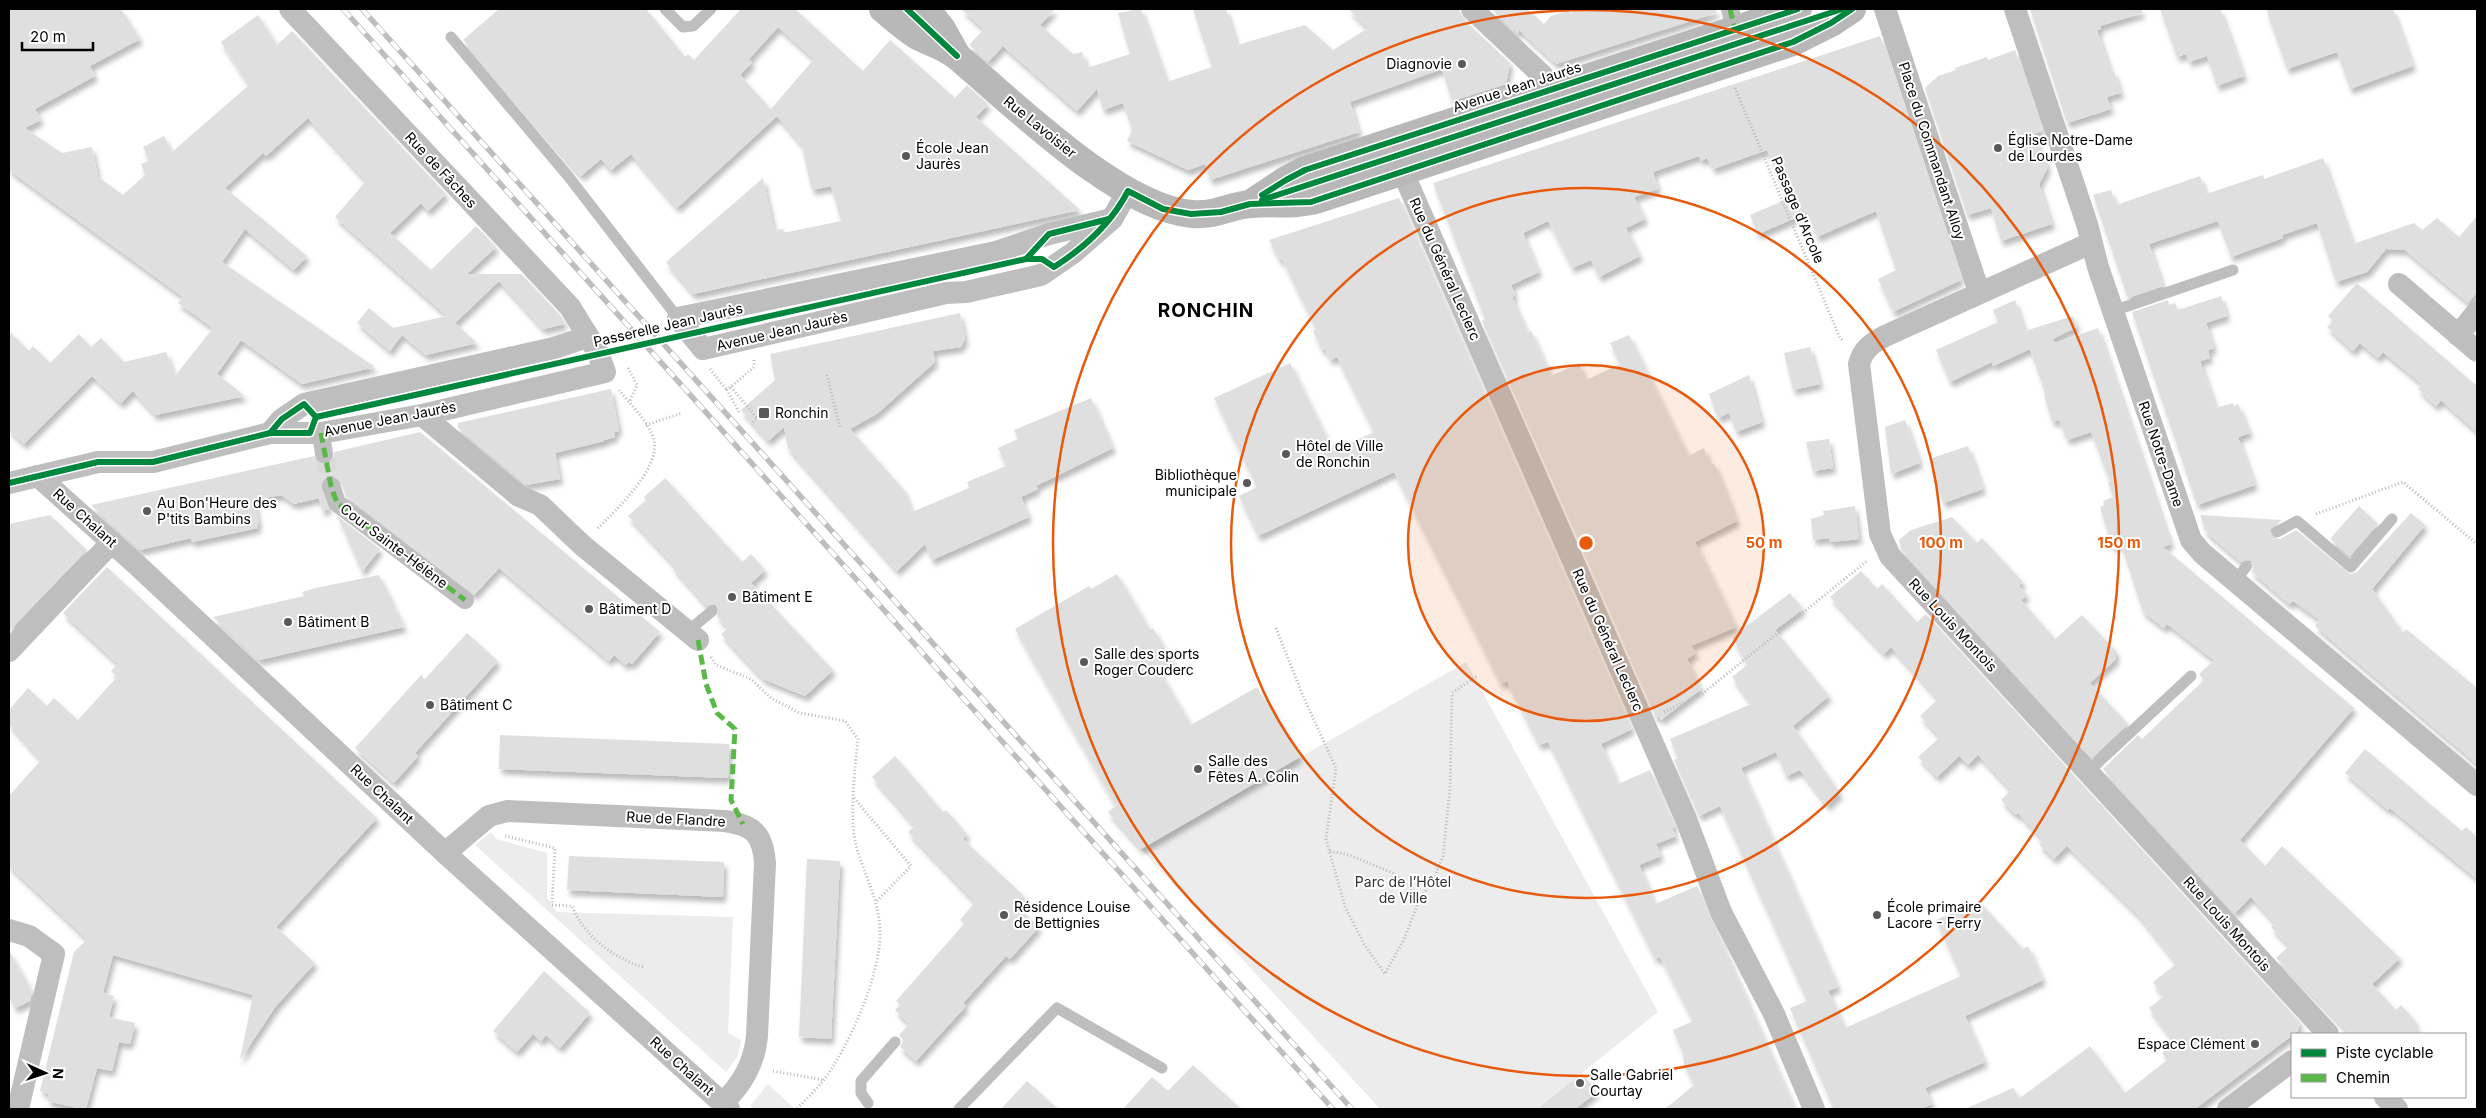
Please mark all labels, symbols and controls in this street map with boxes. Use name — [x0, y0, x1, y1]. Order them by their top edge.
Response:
scale bar — [22, 20, 94, 52]
text: 20 m — [30, 27, 66, 46]
place label: Diagnovie — [1386, 55, 1452, 72]
street label: Avenue Jean Jaurès — [1450, 58, 1583, 115]
marker: Diagnovie — [1456, 58, 1468, 70]
street label: Place du Commandant Alloy — [1896, 60, 1969, 242]
street label: Rue Lavoisier — [1001, 92, 1080, 161]
street label: Rue de Fâches — [402, 128, 481, 211]
place label: Église Notre-Dame de Lourdes — [2008, 131, 2133, 164]
place label: École Jean Jaurès — [916, 139, 989, 172]
marker: Église Notre-Dame de Lourdes — [1992, 142, 2004, 154]
marker: École Jean Jaurès — [900, 150, 912, 162]
street label: Passage d'Arcole — [1768, 154, 1829, 266]
street label: Rue du Général Leclerc — [1406, 195, 1485, 343]
street label: Passerelle Jean Jaurès — [591, 299, 744, 350]
district label: RONCHIN — [1158, 299, 1254, 322]
street label: Avenue Jean Jaurès — [715, 307, 849, 354]
street label: Avenue Jean Jaurès — [322, 397, 457, 440]
street label: Rue Notre-Dame — [2135, 399, 2188, 509]
place label: Ronchin — [775, 404, 828, 421]
marker: Ronchin — [757, 406, 771, 420]
place label: Hôtel de Ville de Ronchin — [1296, 437, 1383, 470]
marker: Hôtel de Ville de Ronchin — [1280, 448, 1292, 460]
place label: Bibliothèque municipale — [1155, 466, 1237, 499]
marker: Bibliothèque municipale — [1241, 477, 1253, 489]
street label: Rue Chalant — [50, 485, 121, 551]
place label: Au Bon'Heure des P'tits Bambins — [157, 494, 277, 527]
street label: Cour Sainte-Hélène — [337, 500, 451, 592]
marker: Au Bon'Heure des P'tits Bambins — [141, 505, 153, 517]
text: 50 m — [1746, 533, 1782, 552]
text: 100 m — [1919, 533, 1963, 552]
text: 150 m — [2097, 533, 2141, 552]
centre of rings — [1577, 534, 1595, 552]
street label: Rue du Général Leclerc — [1569, 566, 1648, 714]
street label: Rue Louis Montois — [1906, 574, 2001, 675]
place label: Bâtiment E — [742, 588, 813, 605]
marker: Bâtiment E — [726, 591, 738, 603]
place label: Bâtiment D — [599, 600, 671, 617]
marker: Bâtiment D — [583, 603, 595, 615]
place label: Bâtiment B — [298, 613, 369, 630]
marker: Bâtiment B — [282, 616, 294, 628]
place label: Salle des sports Roger Couderc — [1094, 645, 1199, 678]
marker: Salle des sports Roger Couderc — [1078, 656, 1090, 668]
place label: Bâtiment C — [440, 696, 512, 713]
marker: Bâtiment C — [424, 699, 436, 711]
place label: Salle des Fêtes A. Colin — [1208, 752, 1299, 785]
street label: Rue Chalant — [347, 760, 418, 827]
marker: Salle des Fêtes A. Colin — [1192, 763, 1204, 775]
street label: Rue de Flandre — [626, 807, 726, 830]
park label: Parc de l’Hôtel de Ville — [1355, 873, 1451, 906]
street label: Rue Louis Montois — [2180, 873, 2274, 975]
place label: Résidence Louise de Bettignies — [1014, 898, 1130, 931]
place label: École primaire Lacore - Ferry — [1887, 898, 1982, 931]
marker: Résidence Louise de Bettignies — [998, 909, 1010, 921]
marker: École primaire Lacore - Ferry — [1871, 909, 1883, 921]
street label: Rue Chalant — [647, 1033, 718, 1099]
legend — [2291, 1033, 2466, 1098]
place label: Espace Clément — [2137, 1035, 2245, 1052]
marker: Espace Clément — [2249, 1038, 2261, 1050]
text: Piste cyclable — [2336, 1043, 2433, 1062]
north arrow — [20, 1048, 70, 1098]
place label: Salle Gabriel Courtay — [1590, 1066, 1673, 1099]
text: N — [50, 1068, 67, 1079]
text: Chemin — [2336, 1068, 2390, 1087]
marker: Salle Gabriel Courtay — [1574, 1077, 1586, 1089]

